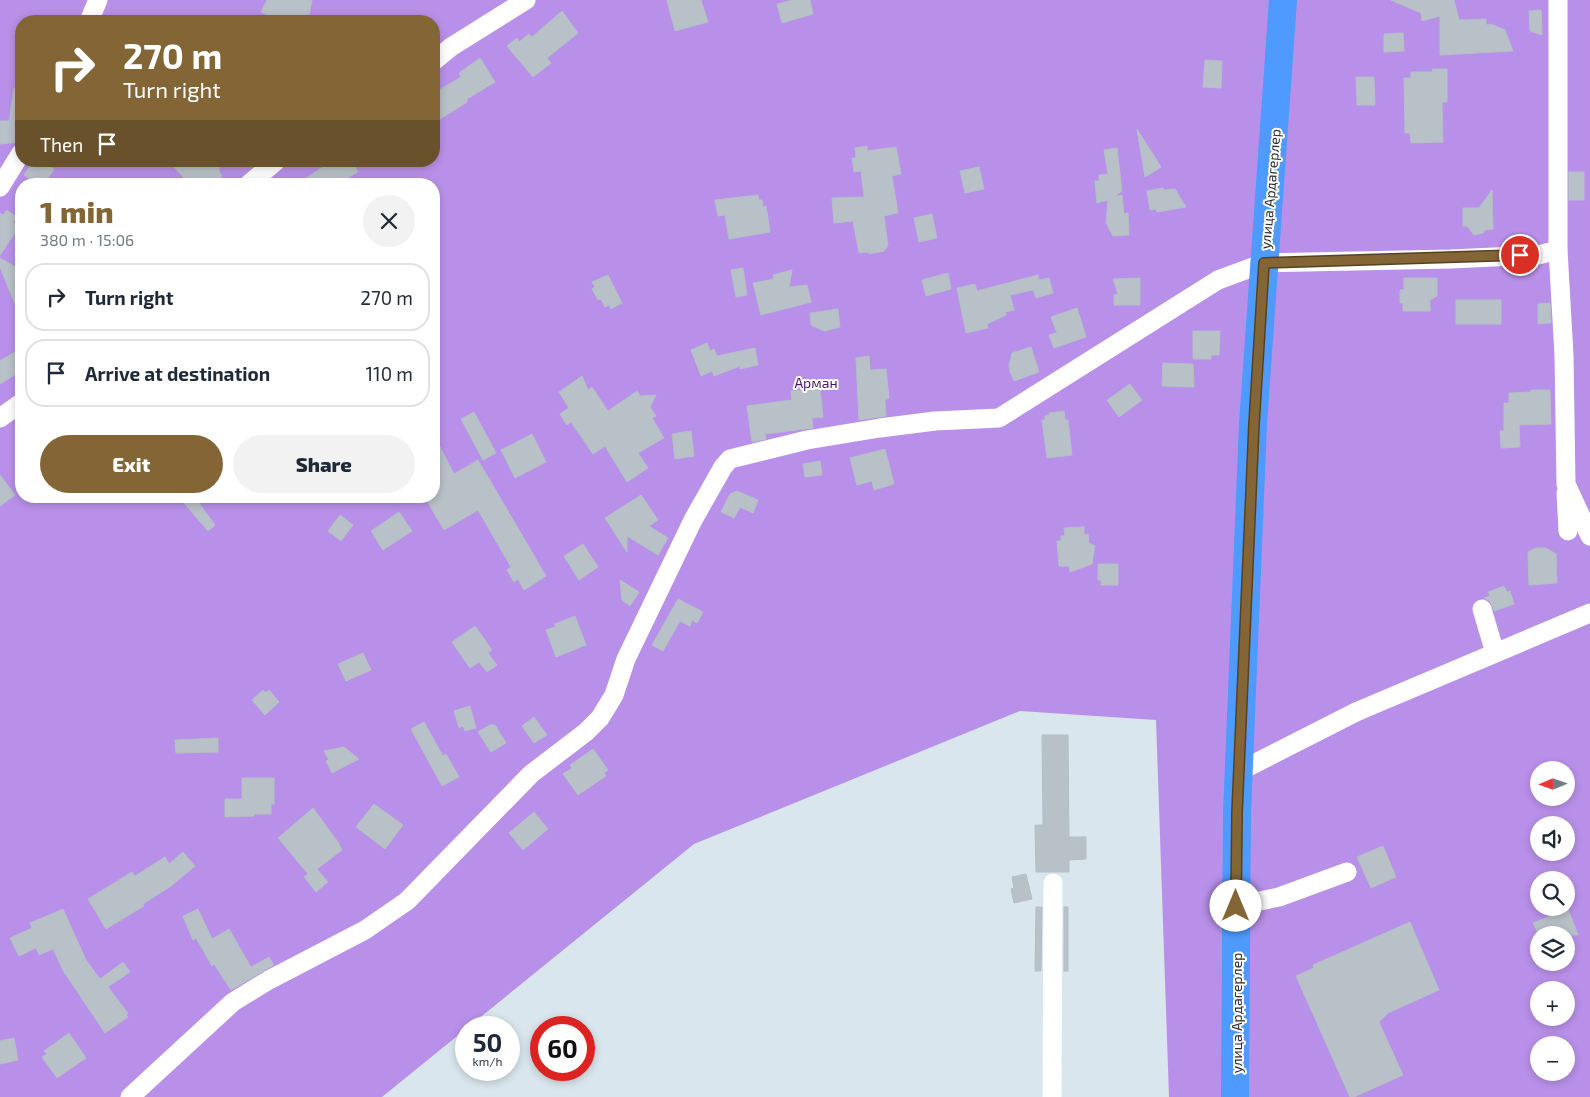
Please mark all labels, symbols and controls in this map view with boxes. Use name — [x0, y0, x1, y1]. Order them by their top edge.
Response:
text: 270 m — [123, 34, 222, 76]
icon: right — [40, 35, 105, 100]
text: Turn right — [123, 76, 221, 102]
street label: улица Ардагерлер — [1256, 128, 1284, 250]
icon: arrive — [93, 130, 121, 158]
text: Then — [40, 133, 83, 156]
text: 1 min — [40, 193, 114, 229]
button: close — [363, 195, 415, 247]
text: 380 m · 15:06 — [40, 230, 134, 249]
pin — [1499, 234, 1541, 276]
icon: arrive — [1506, 241, 1534, 269]
icon: right — [42, 283, 70, 311]
text: Turn right — [85, 286, 173, 309]
text: 270 m — [360, 286, 413, 309]
icon: arrive — [42, 359, 70, 387]
text: Arrive at destination — [85, 362, 270, 385]
text: 110 m — [366, 362, 413, 385]
park label: Арман — [794, 374, 838, 391]
button: Exit — [40, 435, 223, 493]
button: Share — [233, 435, 415, 493]
north arrow — [1530, 761, 1575, 806]
map controls — [1530, 761, 1575, 1081]
button: sound — [1530, 816, 1575, 861]
button: search — [1530, 871, 1575, 916]
position arrow — [1209, 879, 1261, 931]
button: layers — [1530, 926, 1575, 971]
street label: улица Ардагерлер — [1228, 953, 1245, 1073]
button: + — [1530, 981, 1575, 1026]
speed limit sign: 60 — [530, 1016, 595, 1081]
text: 50 — [473, 1027, 502, 1057]
button: − — [1530, 1036, 1575, 1081]
text: km/h — [473, 1054, 502, 1068]

